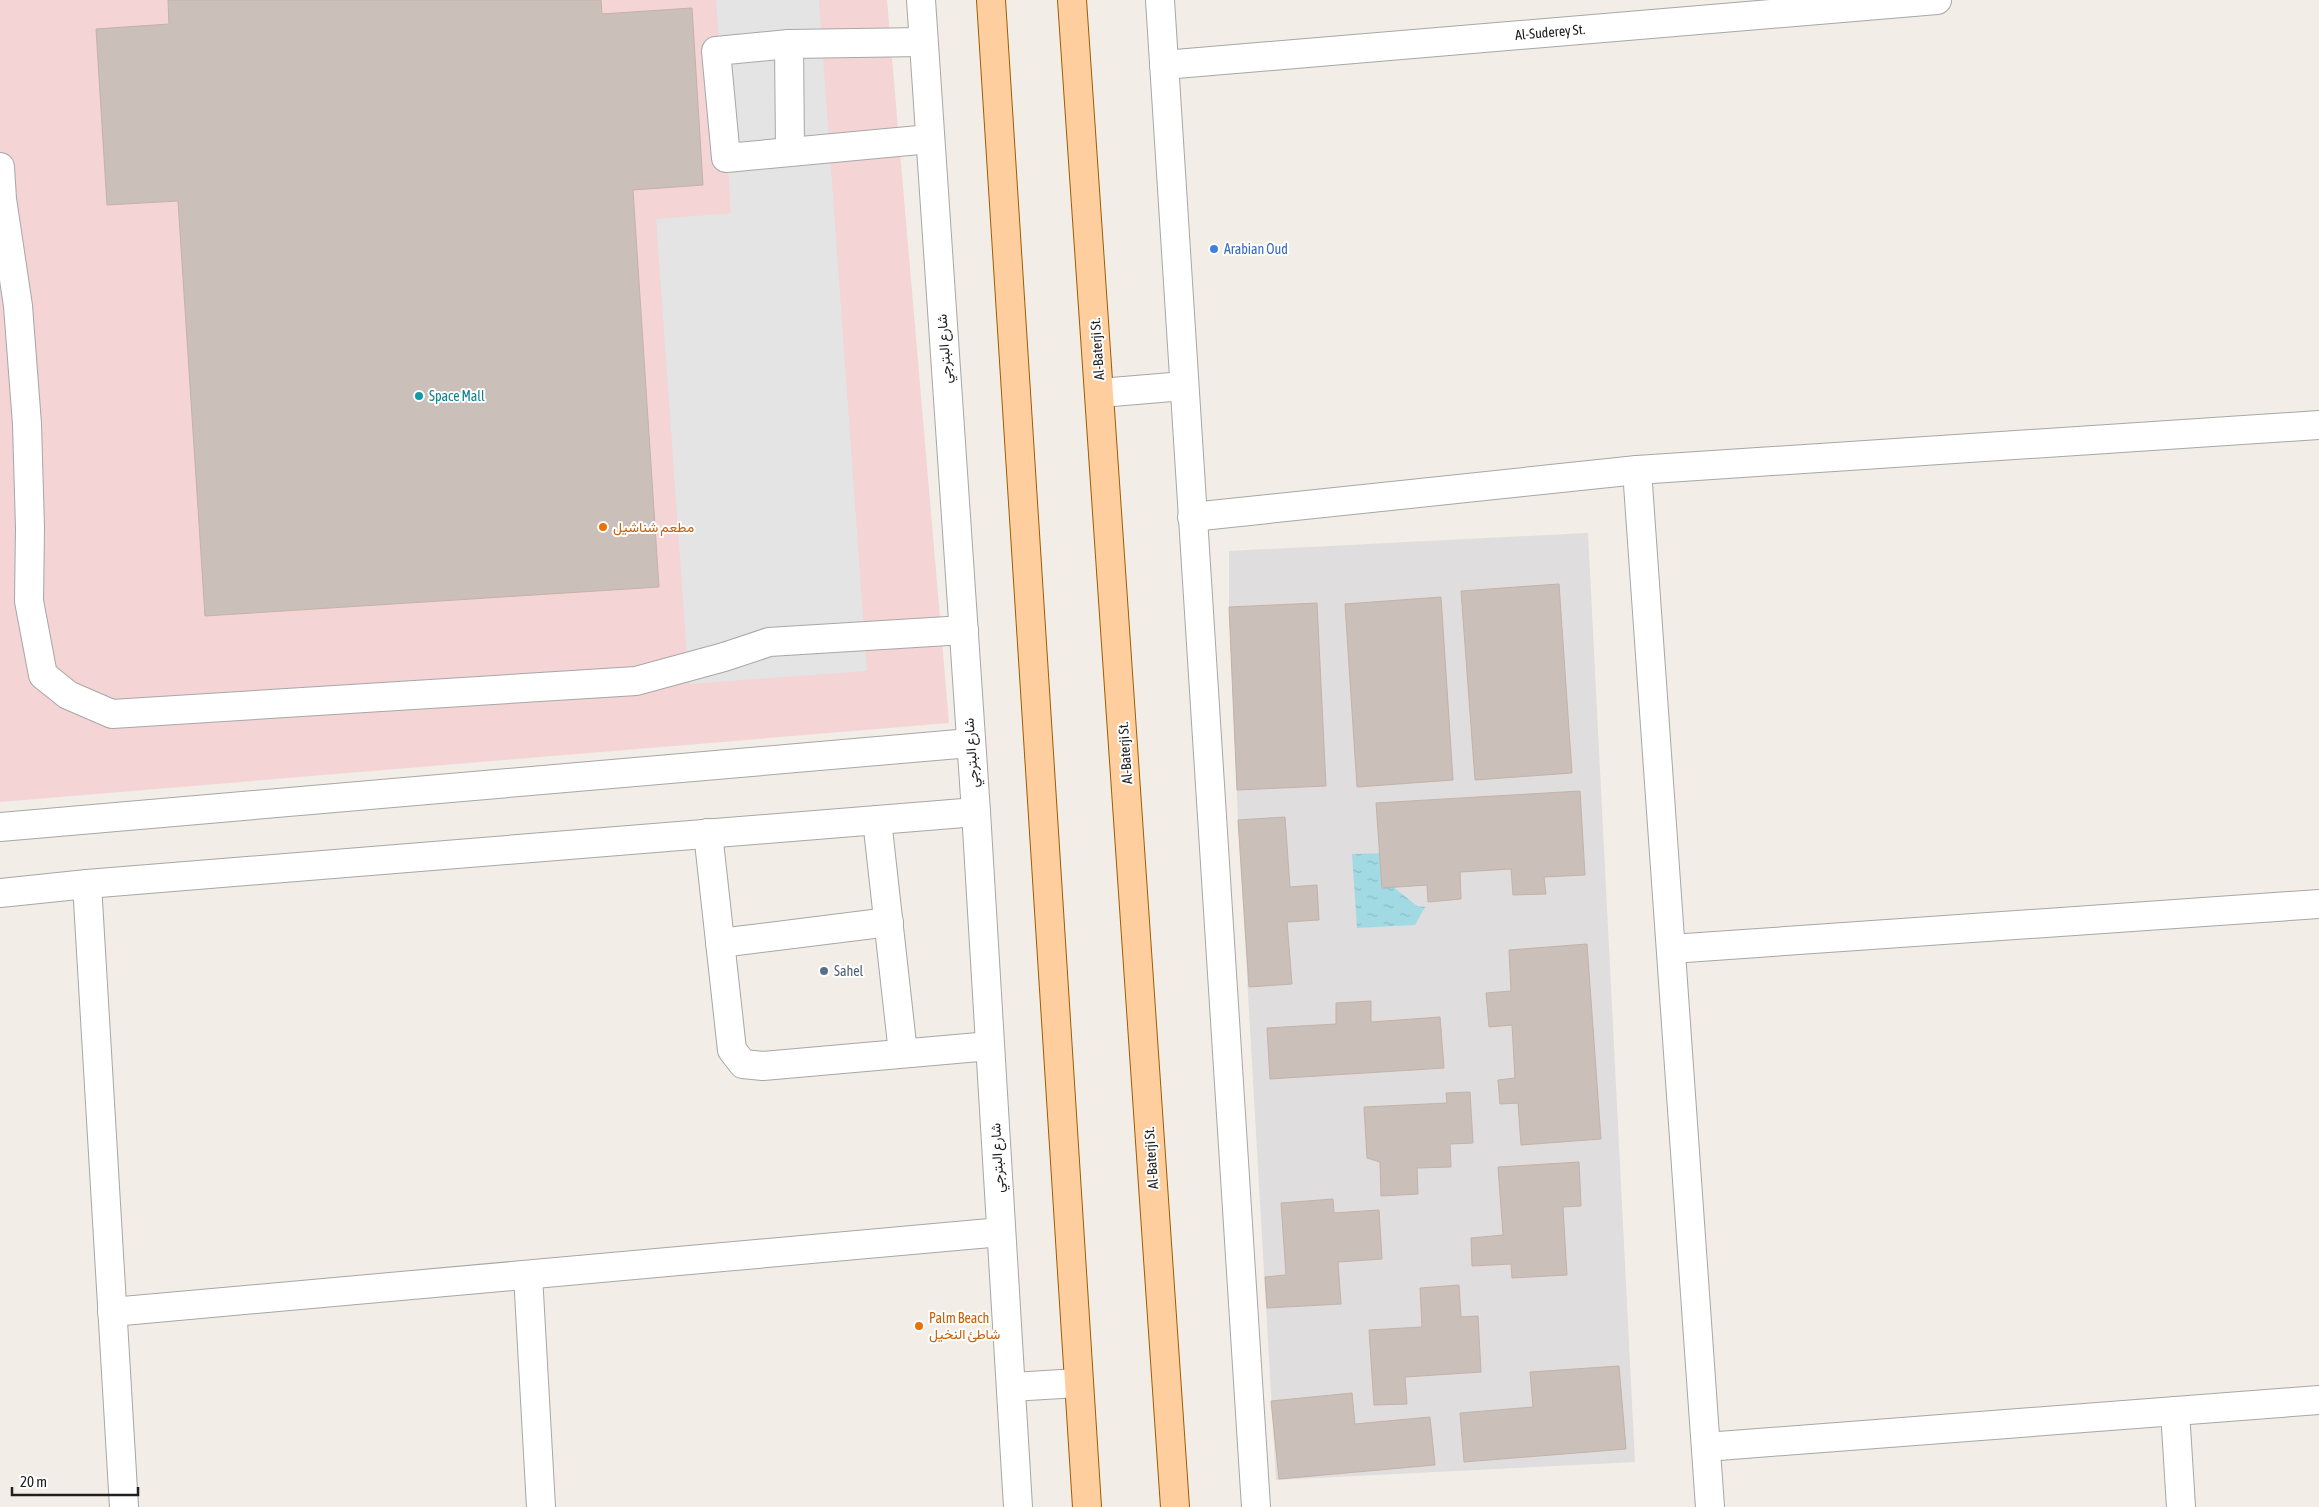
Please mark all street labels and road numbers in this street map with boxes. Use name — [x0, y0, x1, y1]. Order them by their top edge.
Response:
street label: Al-Suderey St. — [1514, 21, 1586, 43]
street label: شارع البترجي — [934, 313, 958, 384]
street label: Al-Baterji St. — [1087, 317, 1107, 381]
street label: شارع البترجي — [961, 717, 985, 788]
street label: Al-Baterji St. — [1115, 721, 1135, 785]
street label: شارع البترجي — [987, 1122, 1011, 1193]
street label: Al-Baterji St. — [1141, 1126, 1161, 1190]

